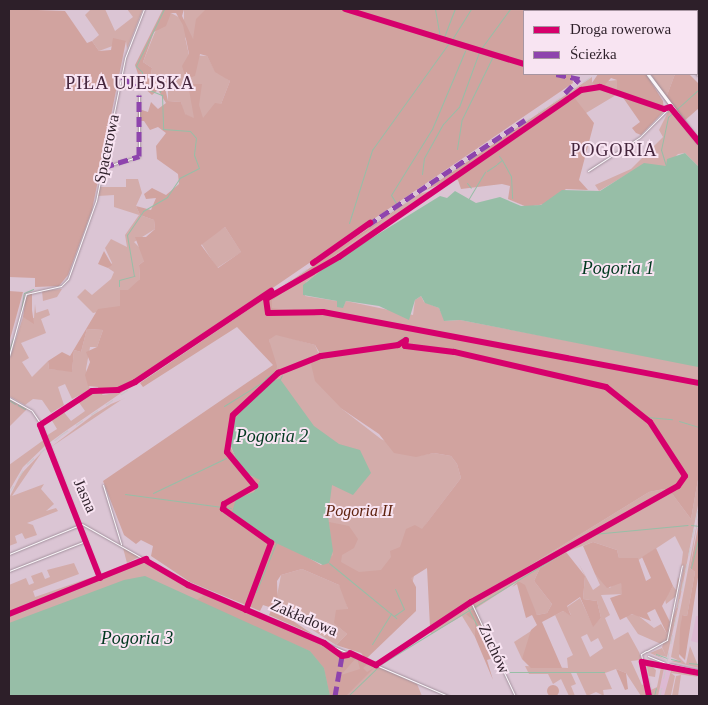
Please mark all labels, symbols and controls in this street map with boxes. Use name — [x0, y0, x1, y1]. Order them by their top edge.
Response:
legend — [523, 10, 698, 75]
text: Droga rowerowa — [570, 21, 671, 37]
text: Ścieżka — [570, 46, 617, 62]
district label: PIŁA UJEJSKA — [63, 72, 197, 94]
street label: Spacerowa — [90, 113, 124, 185]
district label: POGORIA — [570, 139, 658, 161]
water label: Pogoria 1 — [582, 257, 654, 279]
water label: Pogoria 2 — [236, 425, 308, 447]
street label: Jasna — [69, 476, 101, 516]
park label: Pogoria II — [325, 501, 393, 521]
street label: Zakładowa — [268, 595, 340, 641]
street label: Zuchów — [474, 621, 514, 677]
water label: Pogoria 3 — [101, 627, 173, 649]

